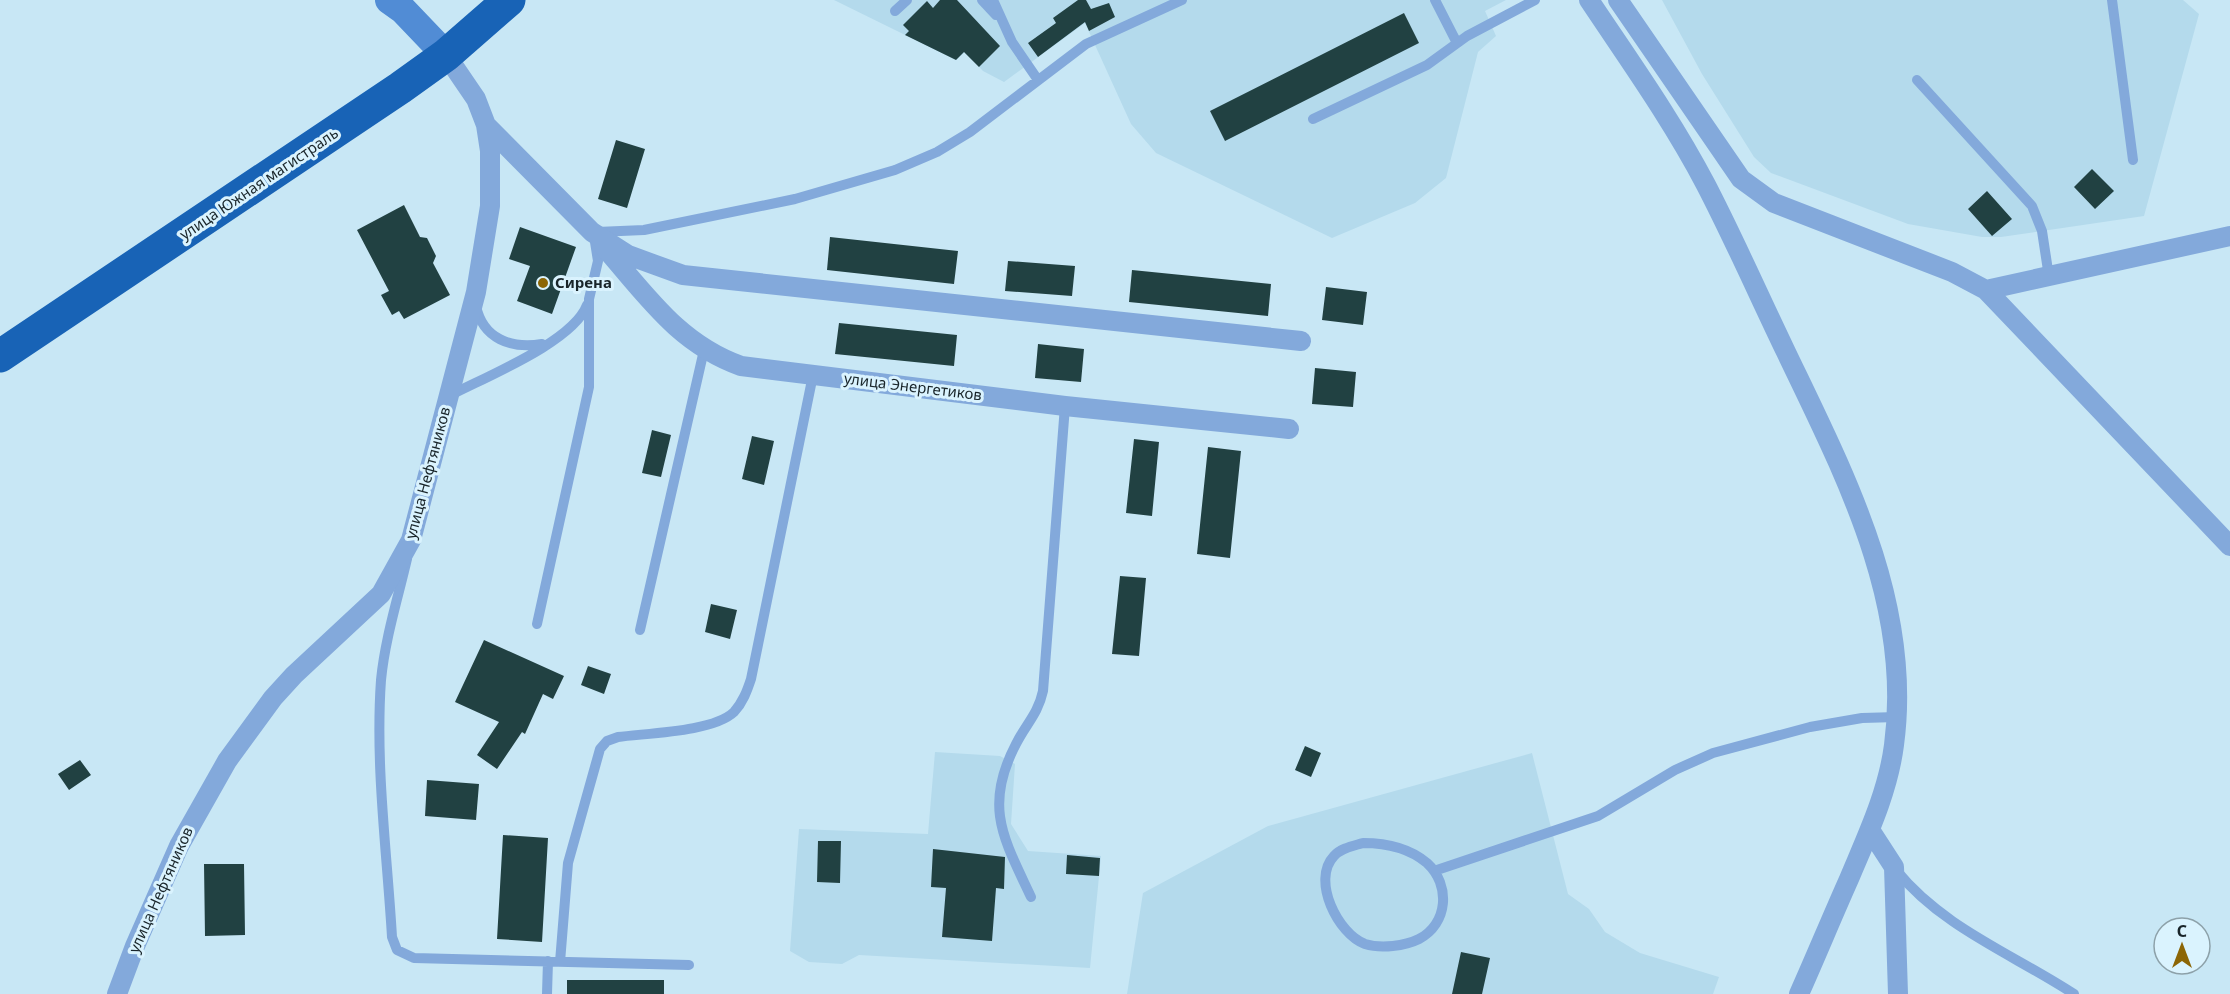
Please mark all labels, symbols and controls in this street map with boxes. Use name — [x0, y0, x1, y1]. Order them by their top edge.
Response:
street label: улица Южная магистраль — [175, 123, 342, 244]
place label: Сирена — [555, 272, 612, 292]
marker: Сирена — [536, 276, 550, 290]
street label: улица Энергетиков — [843, 368, 983, 404]
street label: улица Нефтяников — [400, 405, 454, 541]
street label: улица Нефтяников — [123, 823, 197, 956]
north arrow — [2152, 916, 2212, 976]
text: С — [2177, 920, 2187, 942]

